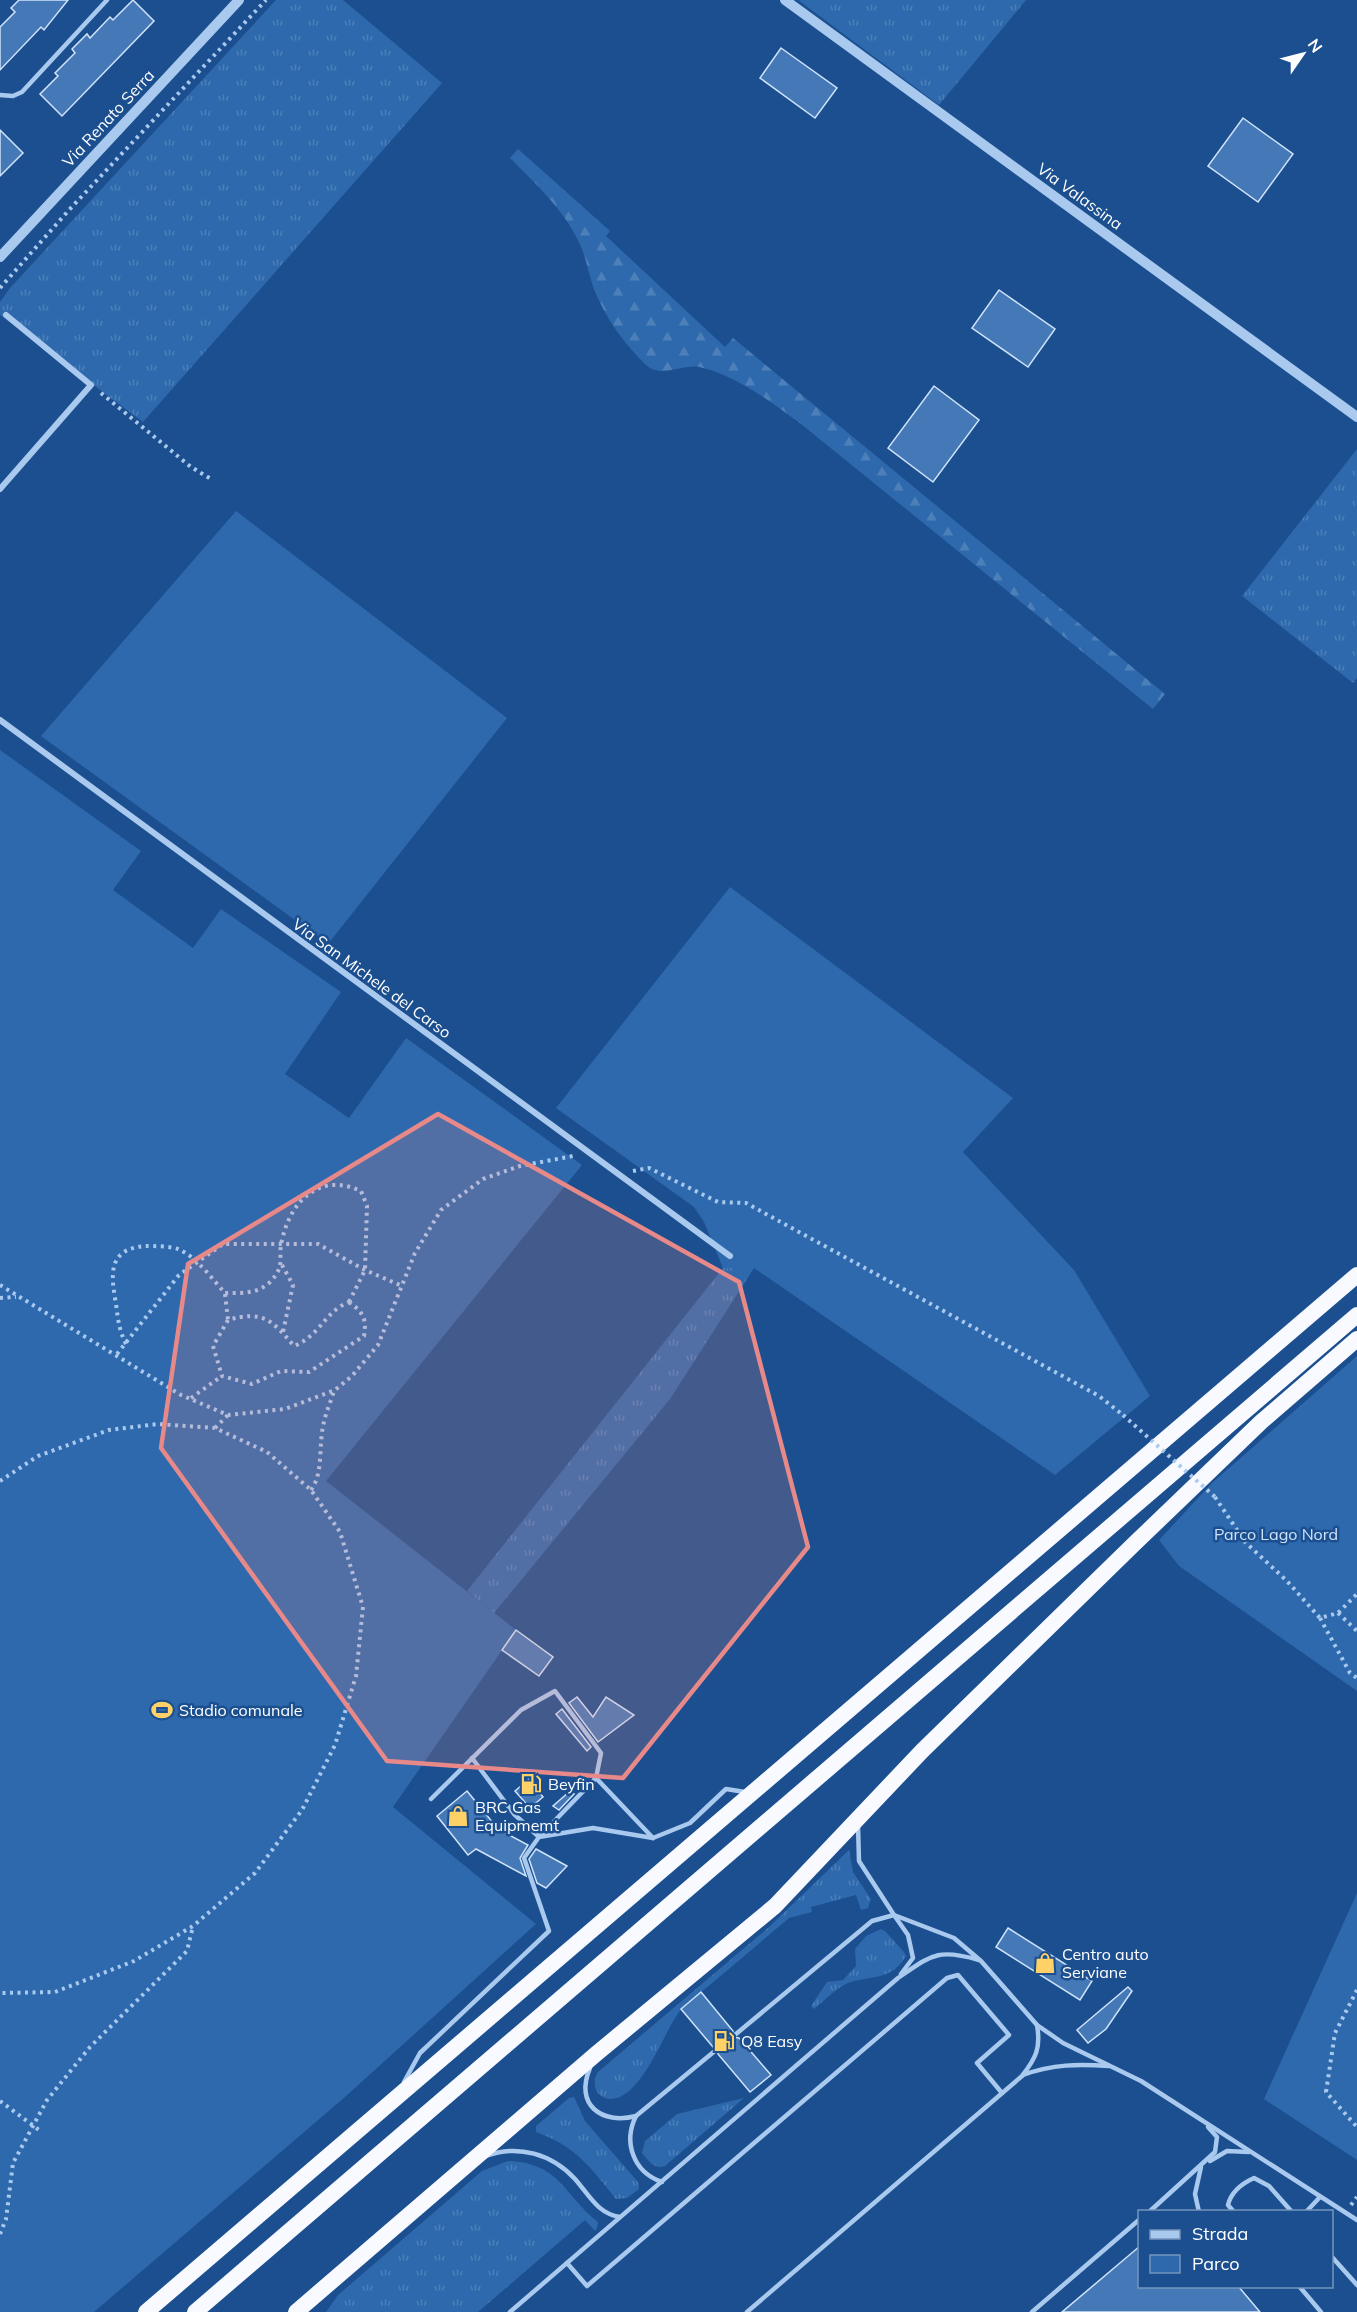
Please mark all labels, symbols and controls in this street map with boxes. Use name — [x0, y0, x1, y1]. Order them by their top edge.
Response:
north arrow — [1273, 24, 1333, 84]
text: N — [1304, 35, 1327, 56]
street label: Via Renato Serra — [58, 65, 158, 171]
street label: Via Valassina — [1033, 158, 1127, 234]
street label: Via San Michele del Carso — [289, 914, 455, 1042]
park label: Parco Lago Nord — [1214, 1524, 1338, 1544]
sports icon: Stadio comunale — [150, 1698, 174, 1722]
place label: Stadio comunale — [179, 1700, 303, 1720]
fuel station icon: Beyfin — [519, 1772, 543, 1796]
place label: Beyfin — [548, 1774, 595, 1794]
place label: BRC Gas Equipmemt — [475, 1797, 559, 1835]
shop icon: BRC Gas Equipmemt — [446, 1804, 470, 1828]
place label: Centro auto Serviane — [1062, 1944, 1149, 1982]
shop icon: Centro auto Serviane — [1033, 1951, 1057, 1975]
fuel station icon: Q8 Easy — [712, 2029, 736, 2053]
place label: Q8 Easy — [741, 2031, 803, 2051]
legend — [1138, 2210, 1333, 2288]
text: Strada — [1192, 2222, 1248, 2245]
text: Parco — [1192, 2252, 1240, 2275]

